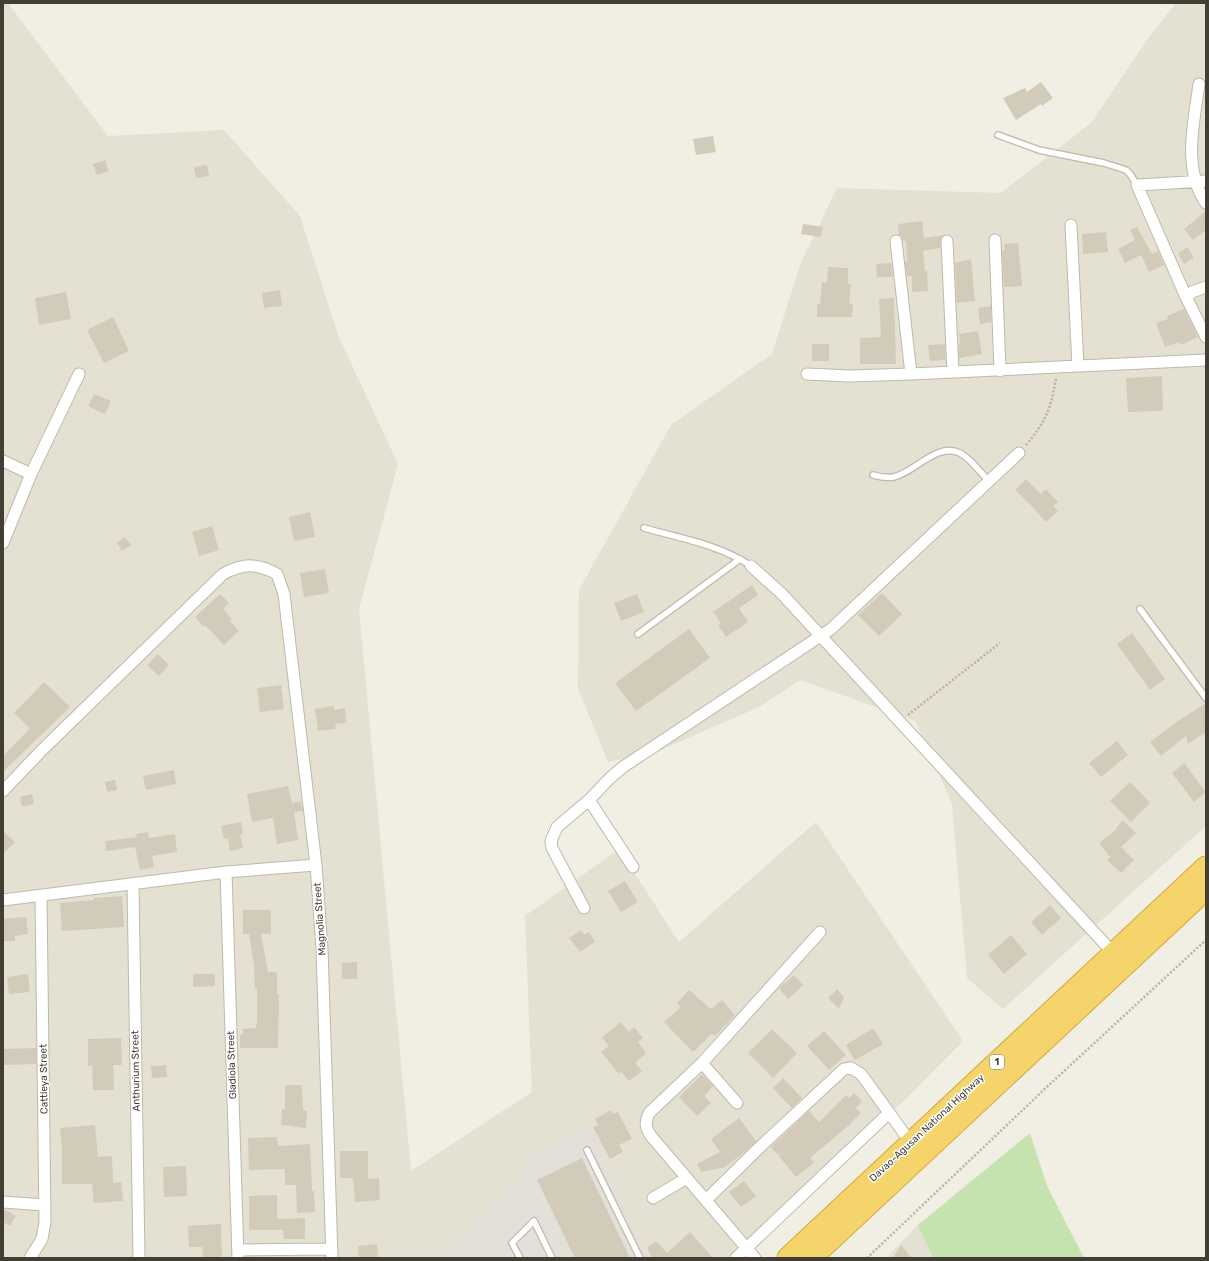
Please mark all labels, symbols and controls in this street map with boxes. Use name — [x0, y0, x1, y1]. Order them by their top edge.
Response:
street label: Magnolia Street — [311, 882, 329, 956]
street label: Anthurium Street — [129, 1030, 143, 1112]
street label: Gladiola Street — [225, 1031, 239, 1099]
street label: Cattleya Street — [37, 1044, 51, 1114]
road number: 1 — [990, 1055, 1004, 1069]
street label: Davao-Agusan National Highway — [867, 1071, 987, 1184]

